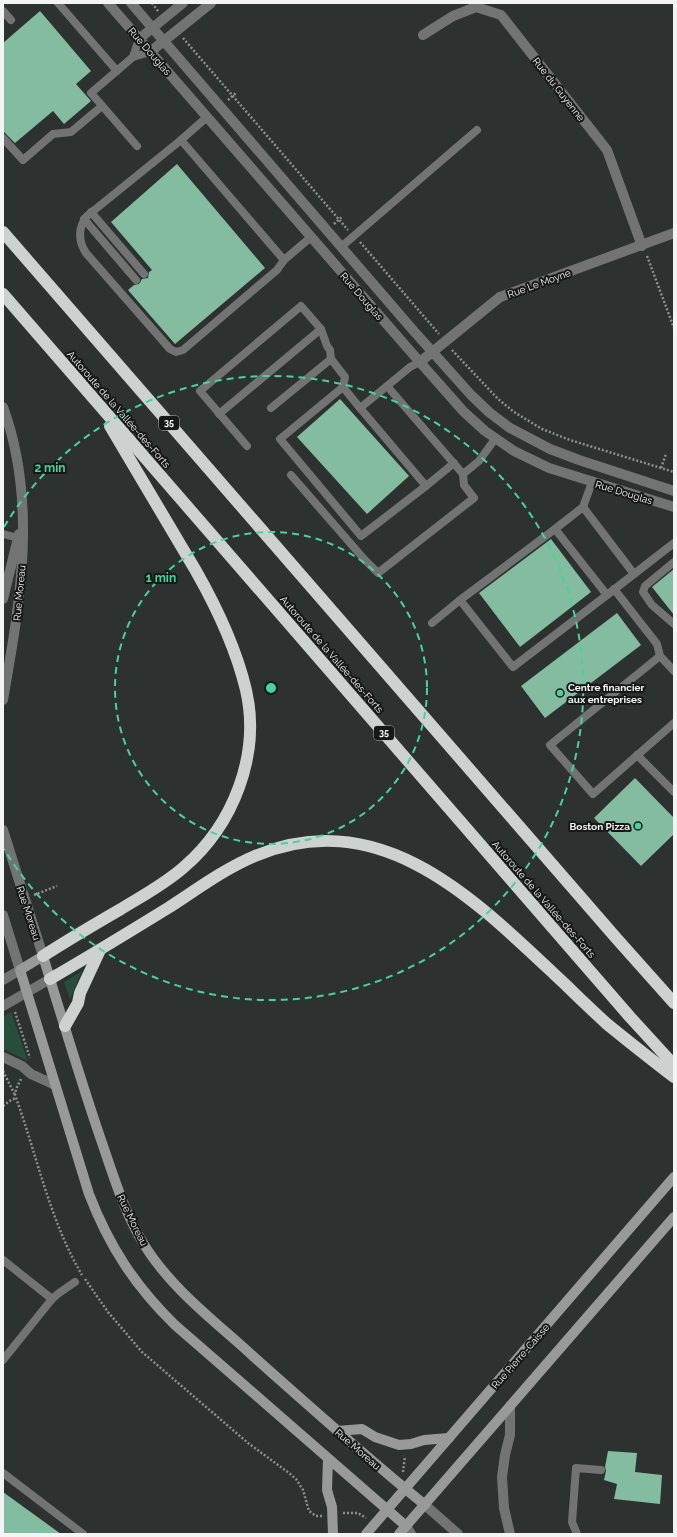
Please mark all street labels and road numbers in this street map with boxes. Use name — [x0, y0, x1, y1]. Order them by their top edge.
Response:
street label: Rue Douglas — [126, 25, 173, 77]
street label: Rue du Guyenne — [530, 55, 587, 123]
street label: Rue Le Moyne — [506, 267, 572, 300]
street label: Rue Douglas — [338, 270, 385, 322]
street label: Autoroute de la Vallée-des-Forts — [65, 349, 172, 470]
road number: 35 — [159, 416, 179, 430]
street label: Rue Douglas — [594, 479, 654, 506]
street label: Rue Moreau — [12, 565, 27, 621]
street label: Autoroute de la Vallée-des-Forts — [278, 594, 385, 715]
road number: 35 — [374, 726, 394, 740]
street label: Autoroute de la Vallée-des-Forts — [490, 839, 597, 960]
street label: Rue Moreau — [15, 885, 42, 942]
street label: Rue Moreau — [115, 1193, 150, 1248]
street label: Rue Pierre-Caisse — [489, 1322, 552, 1391]
street label: Rue Moreau — [333, 1427, 382, 1472]

